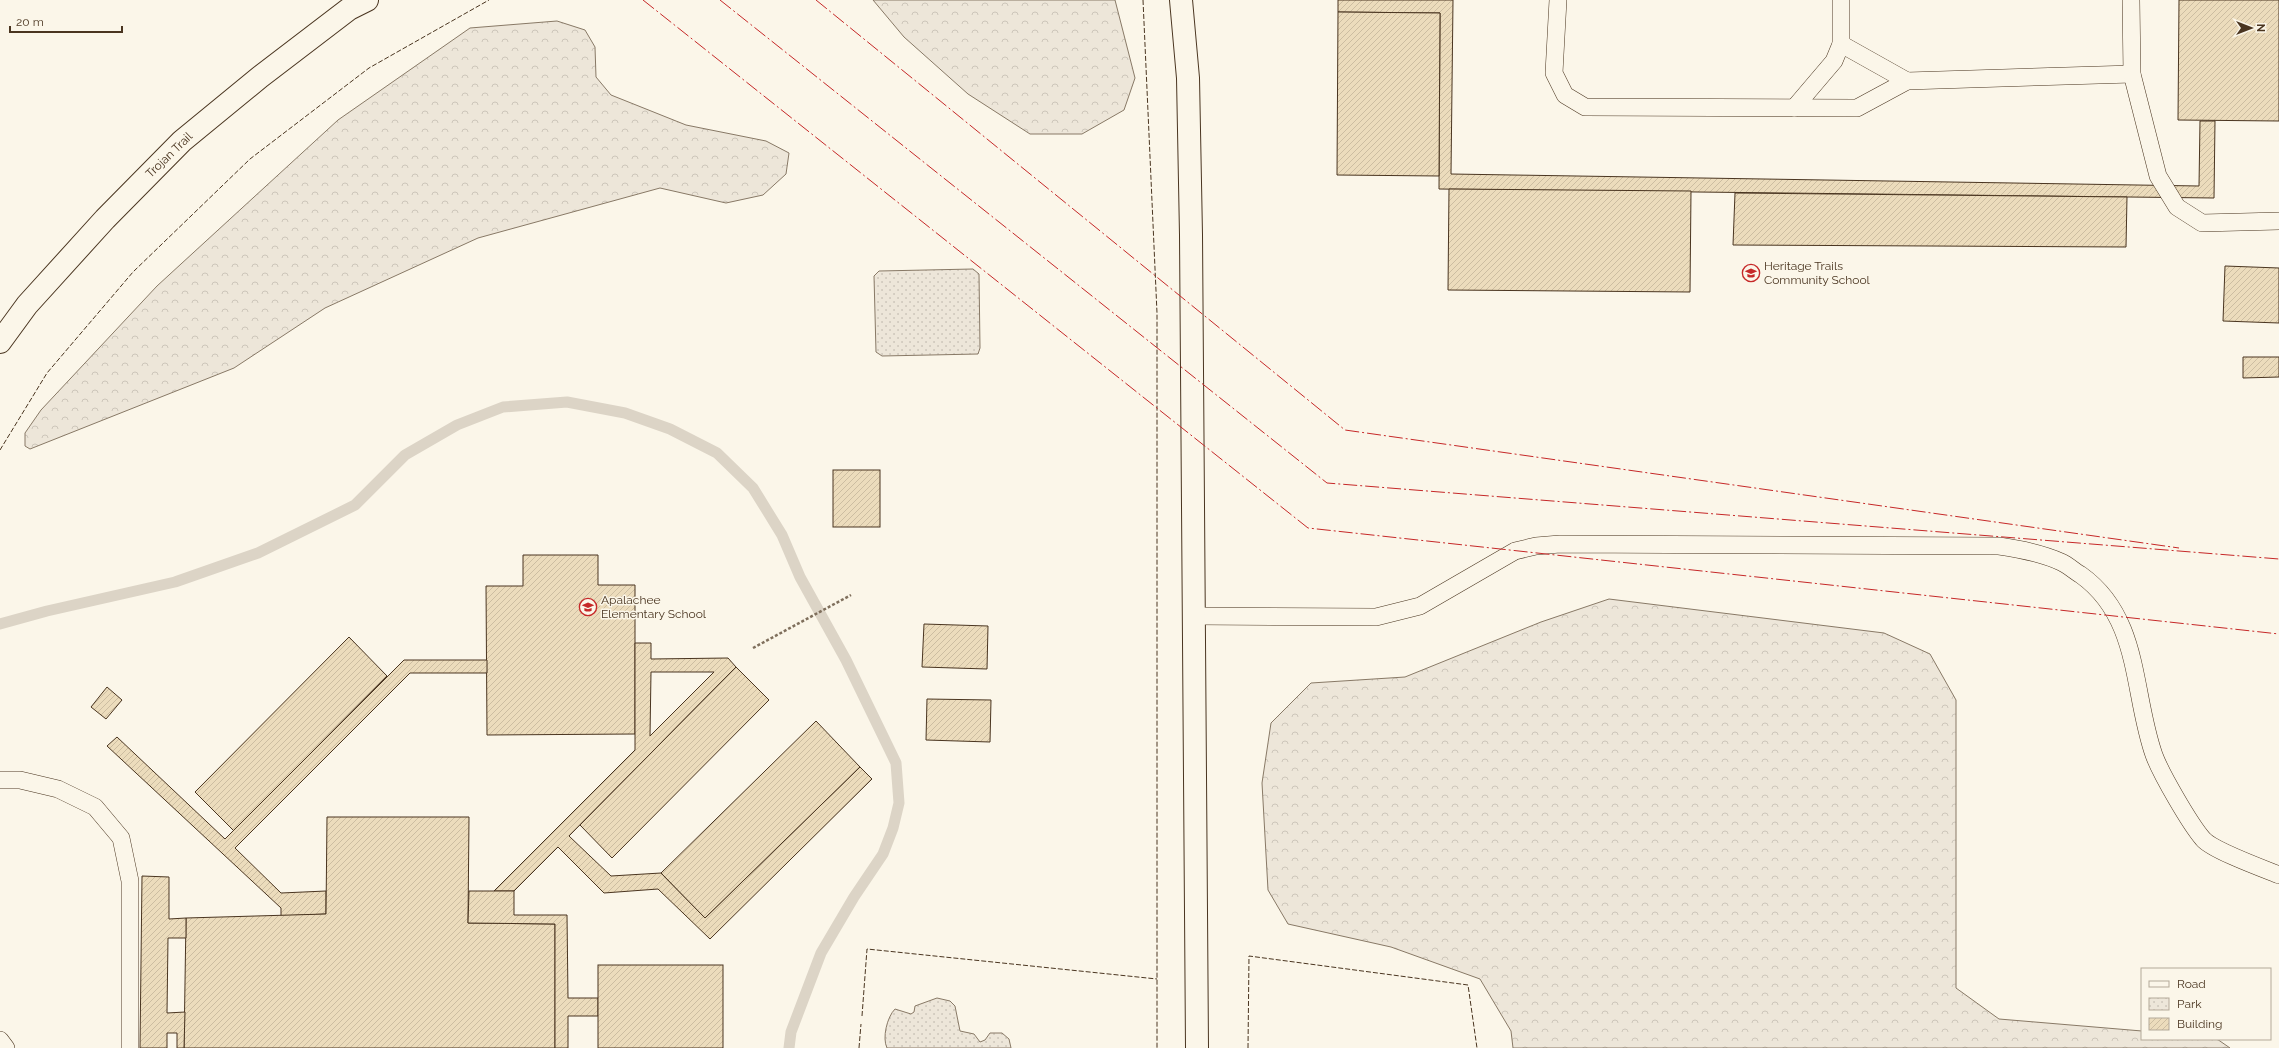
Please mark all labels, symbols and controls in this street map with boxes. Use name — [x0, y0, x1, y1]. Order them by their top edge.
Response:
scale bar — [10, 8, 122, 34]
north arrow — [2231, 8, 2271, 48]
text: 20 m — [16, 15, 44, 29]
text: N — [2254, 24, 2267, 32]
street label: Trojan Trail — [143, 129, 196, 181]
place label: Heritage Trails Community School — [1764, 259, 1871, 287]
school or university icon: Heritage Trails Community School — [1741, 263, 1761, 283]
place label: Apalachee Elementary School — [601, 593, 707, 621]
school or university icon: Apalachee Elementary School — [578, 597, 598, 617]
legend — [2141, 968, 2271, 1040]
text: Road — [2177, 977, 2206, 991]
text: Park — [2177, 997, 2202, 1011]
text: Building — [2177, 1017, 2223, 1031]

